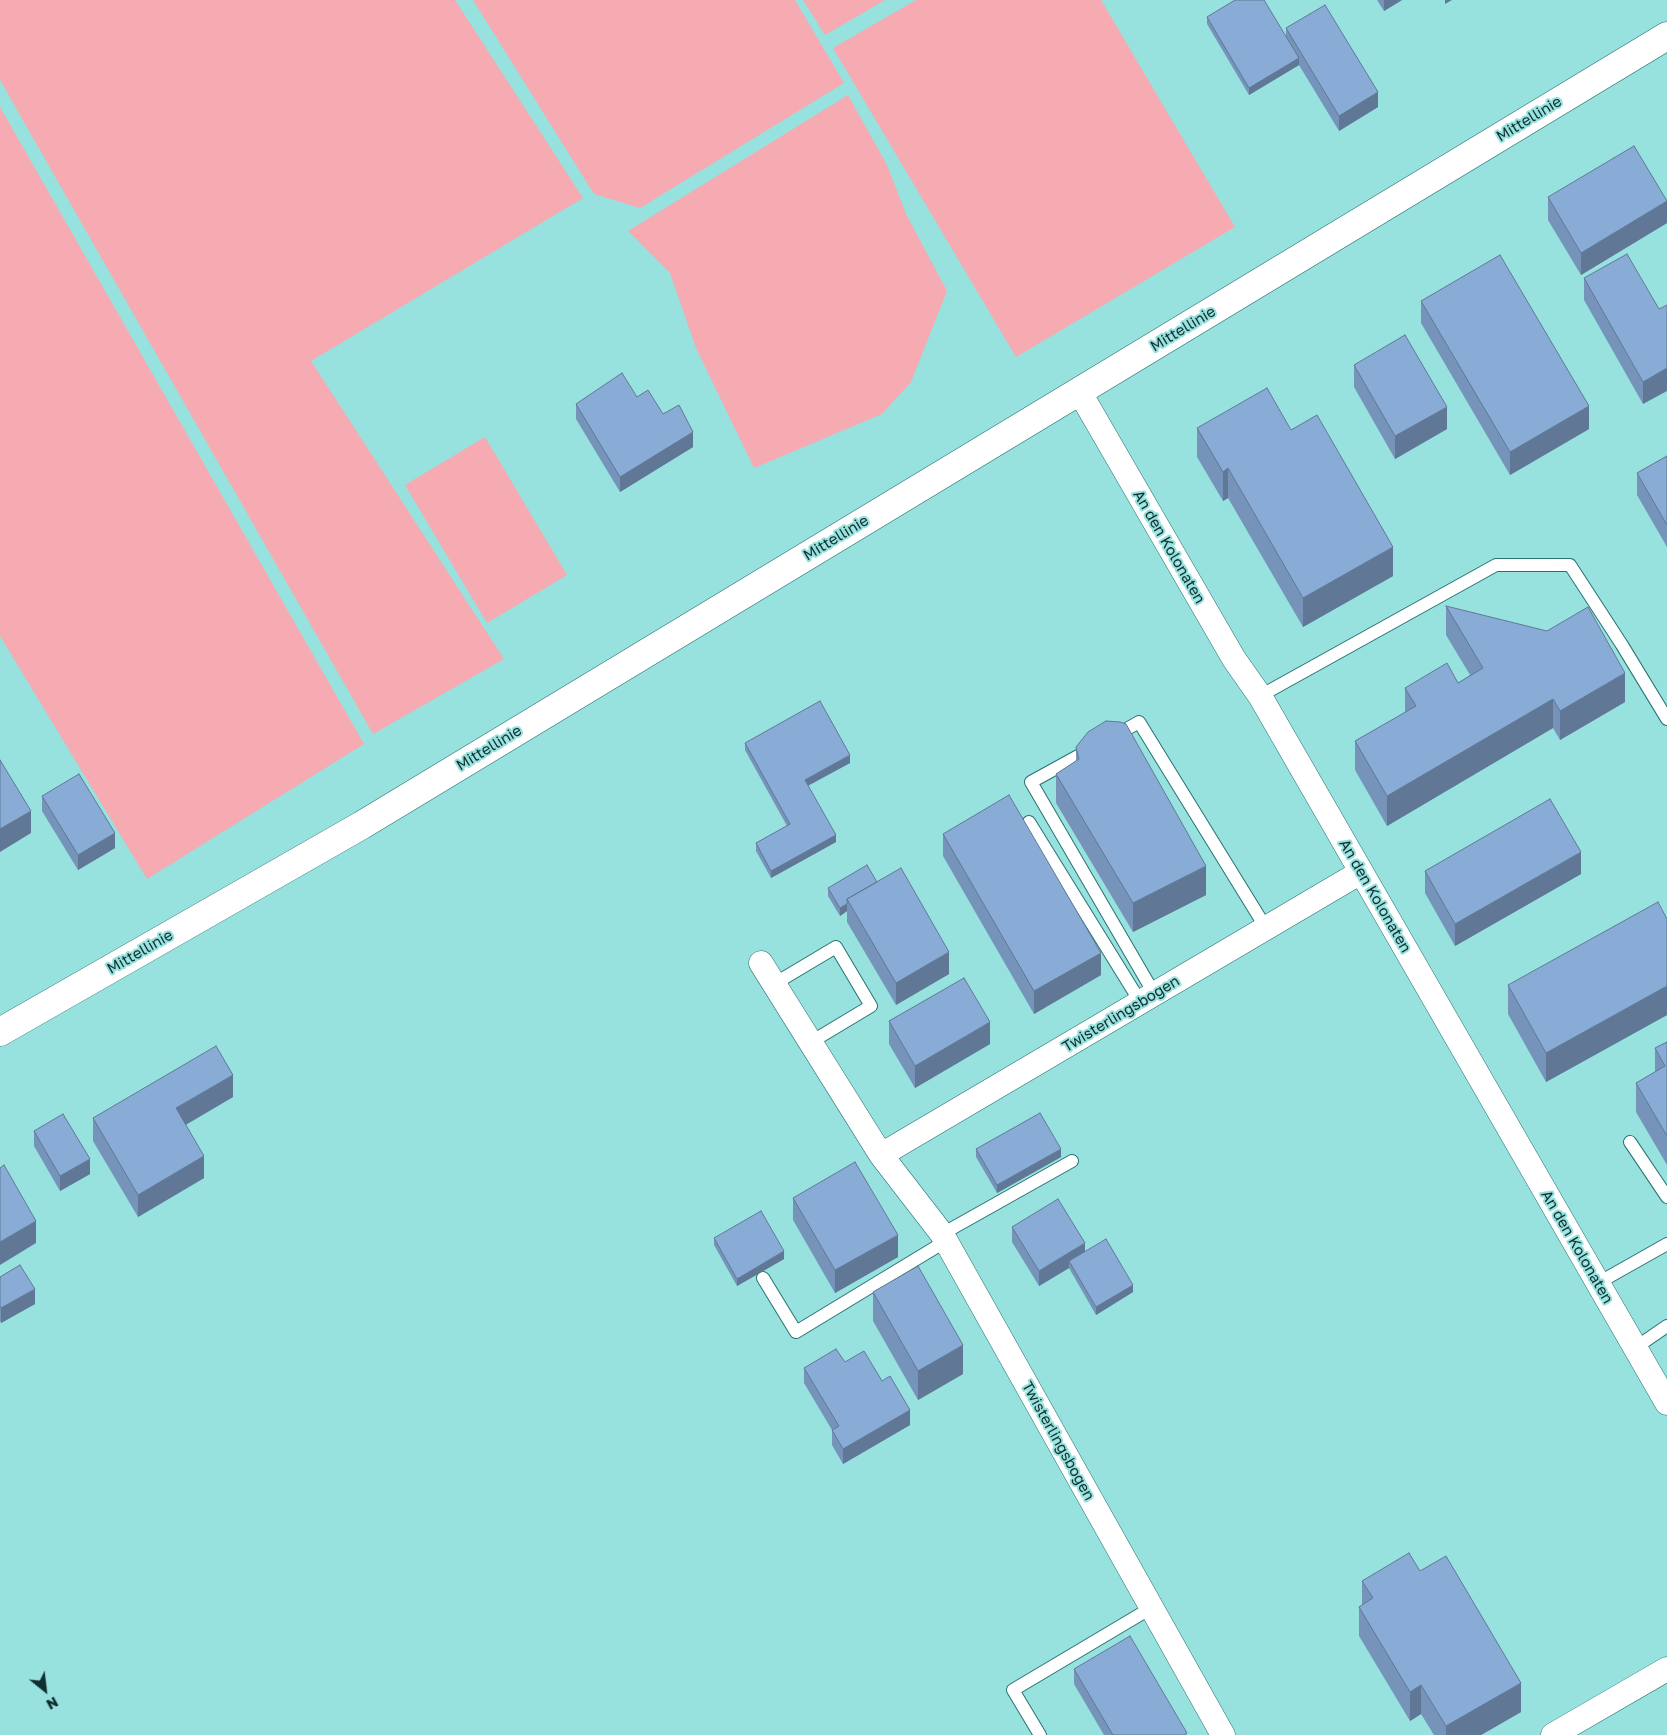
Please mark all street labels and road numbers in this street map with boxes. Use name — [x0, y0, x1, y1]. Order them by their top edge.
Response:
street label: Mittellinie — [1493, 92, 1565, 146]
street label: Mittellinie — [1147, 302, 1219, 356]
street label: An den Kolonaten — [1129, 487, 1209, 607]
street label: Mittellinie — [800, 511, 872, 565]
street label: Mittellinie — [453, 721, 525, 775]
street label: An den Kolonaten — [1335, 836, 1415, 956]
street label: Mittellinie — [104, 926, 176, 978]
street label: Twisterlingsbogen — [1059, 972, 1183, 1056]
street label: An den Kolonaten — [1537, 1187, 1617, 1307]
street label: Twisterlingsbogen — [1018, 1378, 1098, 1504]

